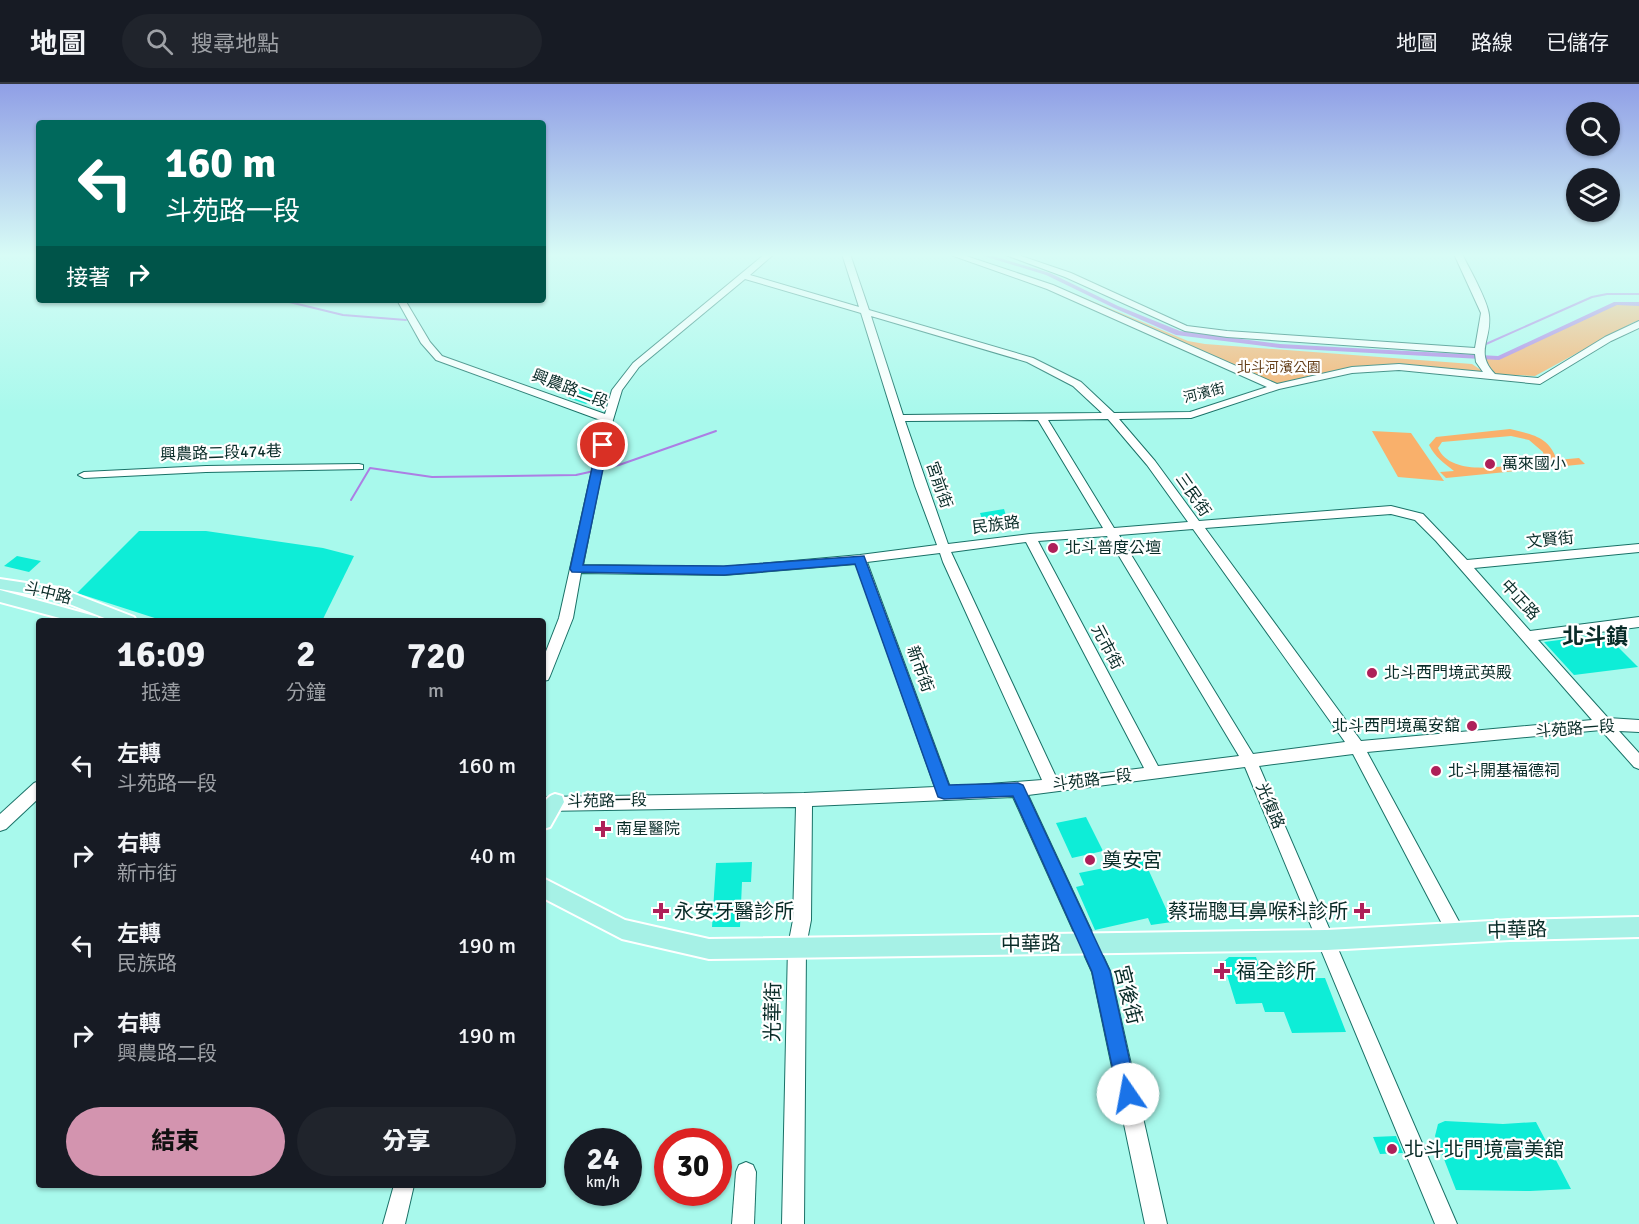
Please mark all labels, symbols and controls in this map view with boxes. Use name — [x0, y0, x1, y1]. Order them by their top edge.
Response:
search box — [122, 14, 542, 68]
icon: search — [143, 25, 176, 58]
text: 地圖 — [30, 27, 86, 61]
text: 搜尋地點 — [191, 30, 279, 57]
text: 地圖 — [1396, 30, 1438, 56]
text: 路線 — [1471, 30, 1513, 56]
text: 已儲存 — [1546, 30, 1609, 56]
map controls — [1566, 102, 1620, 222]
button: search — [1566, 102, 1620, 156]
text: 160 m — [165, 138, 276, 189]
icon: left — [66, 144, 144, 222]
button: layers — [1566, 168, 1620, 222]
text: 斗苑路一段 — [165, 195, 300, 228]
icon: right — [122, 258, 155, 291]
text: 接著 — [66, 264, 110, 291]
park label: 北斗河濱公園 — [1237, 359, 1321, 376]
street label: 興農路二段 — [529, 365, 611, 413]
street label: 河濱街 — [1182, 380, 1226, 406]
pin — [577, 419, 628, 470]
icon: arrive — [586, 428, 619, 461]
street label: 興農路二段474巷 — [160, 441, 282, 465]
place label: 萬來國小 — [1502, 454, 1566, 474]
marker: 萬來國小 — [1483, 457, 1497, 471]
street label: 宮前街 — [922, 459, 956, 511]
street label: 三民街 — [1171, 470, 1215, 520]
street label: 民族路 — [971, 512, 1021, 538]
street label: 文賢街 — [1525, 528, 1575, 552]
place label: 北斗普度公壇 — [1065, 538, 1161, 558]
marker: 北斗普度公壇 — [1046, 541, 1060, 555]
street label: 中正路 — [1496, 576, 1544, 624]
street label: 斗中路 — [22, 577, 74, 609]
street label: 元市街 — [1087, 621, 1127, 673]
district label: 北斗鎮 — [1562, 623, 1628, 650]
text: 16:09 — [117, 632, 205, 677]
text: 2 — [296, 632, 316, 677]
text: 720 — [407, 634, 465, 679]
street label: 新市街 — [902, 643, 938, 695]
place label: 北斗西門境武英殿 — [1384, 663, 1512, 683]
marker: 北斗西門境武英殿 — [1365, 666, 1379, 680]
text: m — [428, 678, 444, 703]
text: 抵達 — [141, 680, 181, 705]
text: 分鐘 — [286, 680, 326, 705]
place label: 北斗西門境萬安舘 — [1332, 716, 1460, 736]
street label: 斗苑路一段 — [1534, 716, 1616, 742]
marker: 北斗西門境萬安舘 — [1465, 719, 1479, 733]
text: 左轉 — [117, 740, 161, 767]
icon: left — [66, 749, 99, 782]
text: 160 m — [458, 752, 516, 779]
place label: 北斗開基福德祠 — [1448, 761, 1560, 781]
marker: 北斗開基福德祠 — [1429, 764, 1443, 778]
street label: 斗苑路一段 — [1051, 765, 1133, 795]
text: 斗苑路一段 — [117, 771, 217, 796]
street label: 光復路 — [1251, 780, 1289, 832]
street label: 斗苑路一段 — [567, 790, 647, 812]
place label: 南星醫院 — [616, 819, 680, 839]
marker: 南星醫院 — [594, 820, 612, 838]
text: 右轉 — [117, 830, 161, 857]
icon: right — [66, 839, 99, 872]
text: 40 m — [470, 842, 516, 869]
place label: 奠安宮 — [1102, 848, 1162, 873]
marker: 奠安宮 — [1083, 853, 1097, 867]
text: 新市街 — [117, 861, 177, 886]
place label: 永安牙醫診所 — [674, 899, 794, 924]
place label: 蔡瑞聰耳鼻喉科診所 — [1168, 899, 1348, 924]
marker: 永安牙醫診所 — [652, 902, 670, 920]
marker: 蔡瑞聰耳鼻喉科診所 — [1353, 902, 1371, 920]
street label: 中華路 — [1487, 916, 1547, 944]
text: 左轉 — [117, 920, 161, 947]
icon: left — [66, 929, 99, 962]
street label: 中華路 — [1001, 931, 1061, 957]
text: 190 m — [458, 932, 516, 959]
text: 民族路 — [117, 951, 177, 976]
place label: 福全診所 — [1236, 959, 1316, 984]
marker: 福全診所 — [1213, 962, 1231, 980]
street label: 宮後街 — [1109, 963, 1147, 1027]
street label: 光華街 — [760, 982, 786, 1042]
text: 右轉 — [117, 1010, 161, 1037]
icon: right — [66, 1019, 99, 1052]
text: 190 m — [458, 1022, 516, 1049]
text: 興農路二段 — [117, 1041, 217, 1066]
position arrow — [1096, 1062, 1160, 1126]
button: 結束 — [66, 1107, 285, 1176]
button: 分享 — [297, 1107, 516, 1176]
speed limit sign: 30 — [654, 1128, 732, 1206]
place label: 北斗北門境富美舘 — [1404, 1137, 1564, 1162]
text: 24 — [587, 1141, 619, 1178]
marker: 北斗北門境富美舘 — [1385, 1142, 1399, 1156]
text: km/h — [586, 1173, 620, 1191]

